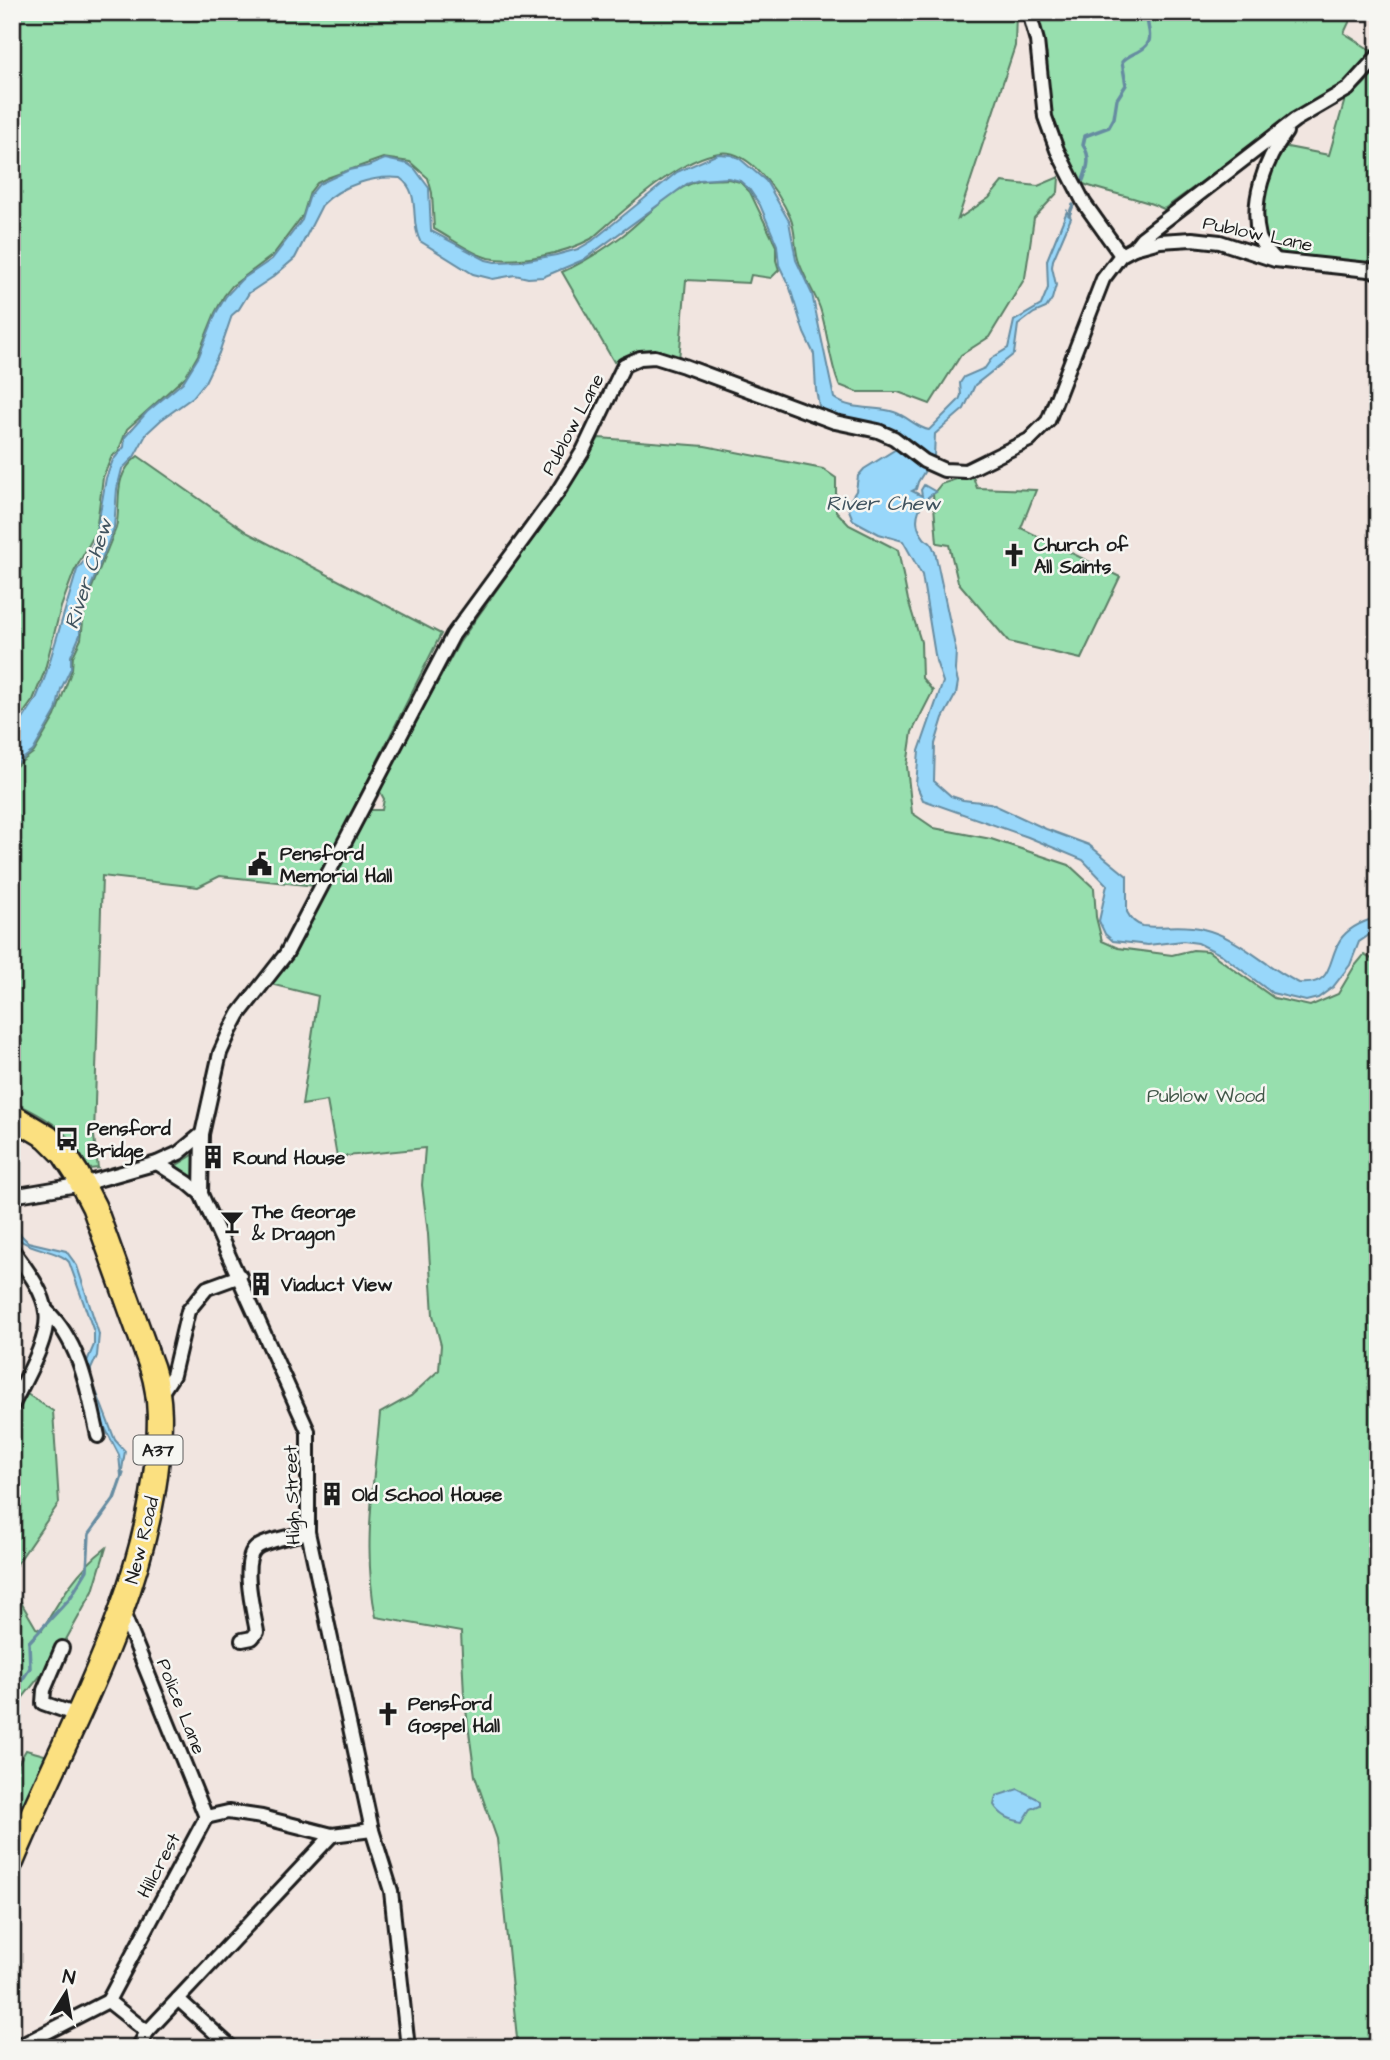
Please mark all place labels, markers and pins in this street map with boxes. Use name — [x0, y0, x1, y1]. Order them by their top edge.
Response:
place label: Church of All Saints — [1034, 532, 1129, 581]
church icon: Church of All Saints — [1000, 541, 1028, 569]
place label: Pensford Memorial Hall — [280, 841, 392, 890]
public building icon: Pensford Memorial Hall — [246, 850, 274, 878]
place label: Pensford Bridge — [87, 1116, 171, 1166]
bus stop icon: Pensford Bridge — [53, 1125, 81, 1153]
building icon: Round House — [199, 1143, 227, 1171]
place label: Round House — [233, 1145, 346, 1172]
place label: The George & Dragon — [251, 1199, 357, 1249]
bar icon: The George & Dragon — [218, 1208, 246, 1236]
building icon: Viaduct View — [247, 1270, 275, 1298]
place label: Viaduct View — [280, 1272, 393, 1299]
building icon: Old School House — [318, 1480, 346, 1508]
place label: Old School House — [352, 1482, 503, 1509]
place label: Pensford Gospel Hall — [408, 1691, 500, 1740]
church icon: Pensford Gospel Hall — [374, 1700, 402, 1728]

